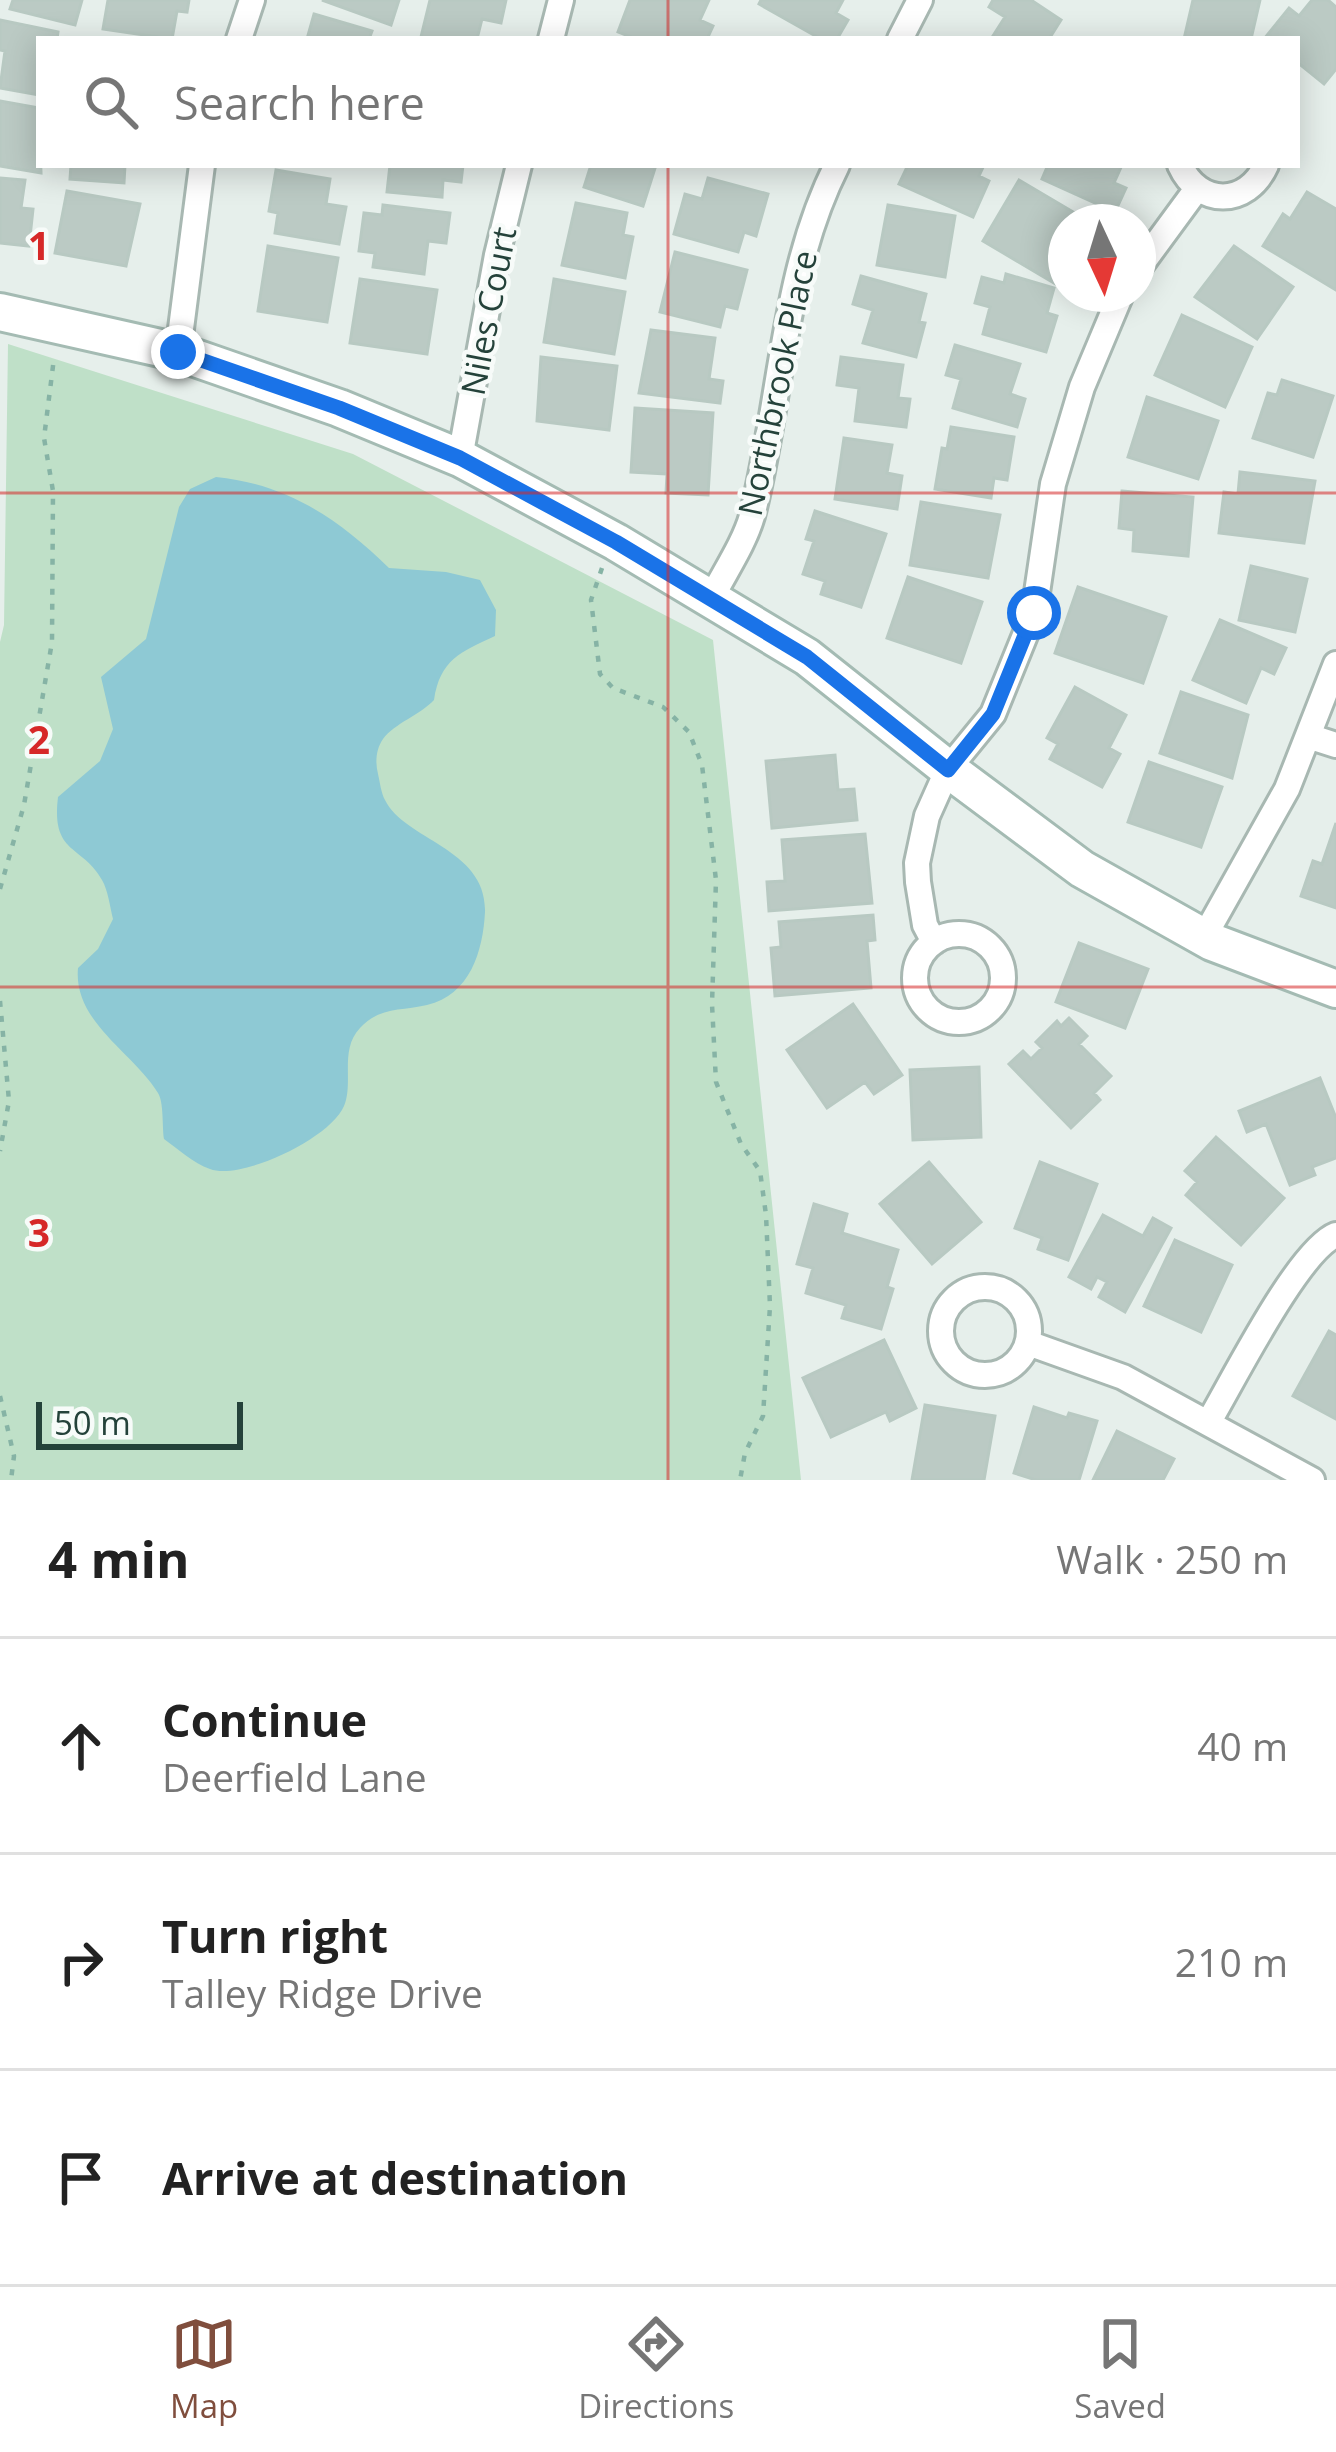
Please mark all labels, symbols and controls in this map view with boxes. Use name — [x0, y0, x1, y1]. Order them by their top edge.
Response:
search box — [36, 36, 1300, 168]
icon: search — [78, 69, 144, 135]
text: Search here — [174, 72, 425, 133]
north arrow — [1048, 204, 1156, 312]
text: 1 — [28, 218, 50, 271]
street label: Niles Court — [450, 223, 526, 399]
street label: Northbrook Place — [727, 246, 827, 520]
route end — [151, 325, 205, 379]
route start — [1007, 586, 1061, 640]
text: 2 — [28, 712, 50, 765]
text: 3 — [28, 1205, 50, 1258]
scale bar — [36, 1396, 243, 1449]
text: 50 m — [54, 1400, 131, 1445]
text: 4 min — [48, 1523, 190, 1593]
text: Walk · 250 m — [1056, 1532, 1288, 1585]
text: Continue — [162, 1689, 367, 1750]
icon: ahead — [48, 1713, 114, 1779]
text: 40 m — [1197, 1719, 1288, 1772]
text: Deerfield Lane — [162, 1750, 427, 1803]
text: Turn right — [162, 1905, 388, 1966]
icon: right — [48, 1929, 114, 1995]
text: 210 m — [1175, 1935, 1288, 1988]
text: Talley Ridge Drive — [162, 1966, 483, 2019]
icon: arrive — [48, 2145, 114, 2211]
text: Arrive at destination — [162, 2147, 628, 2208]
tab: Map — [170, 2311, 238, 2428]
tab: Directions — [578, 2311, 734, 2428]
tab: Saved — [1074, 2311, 1166, 2428]

